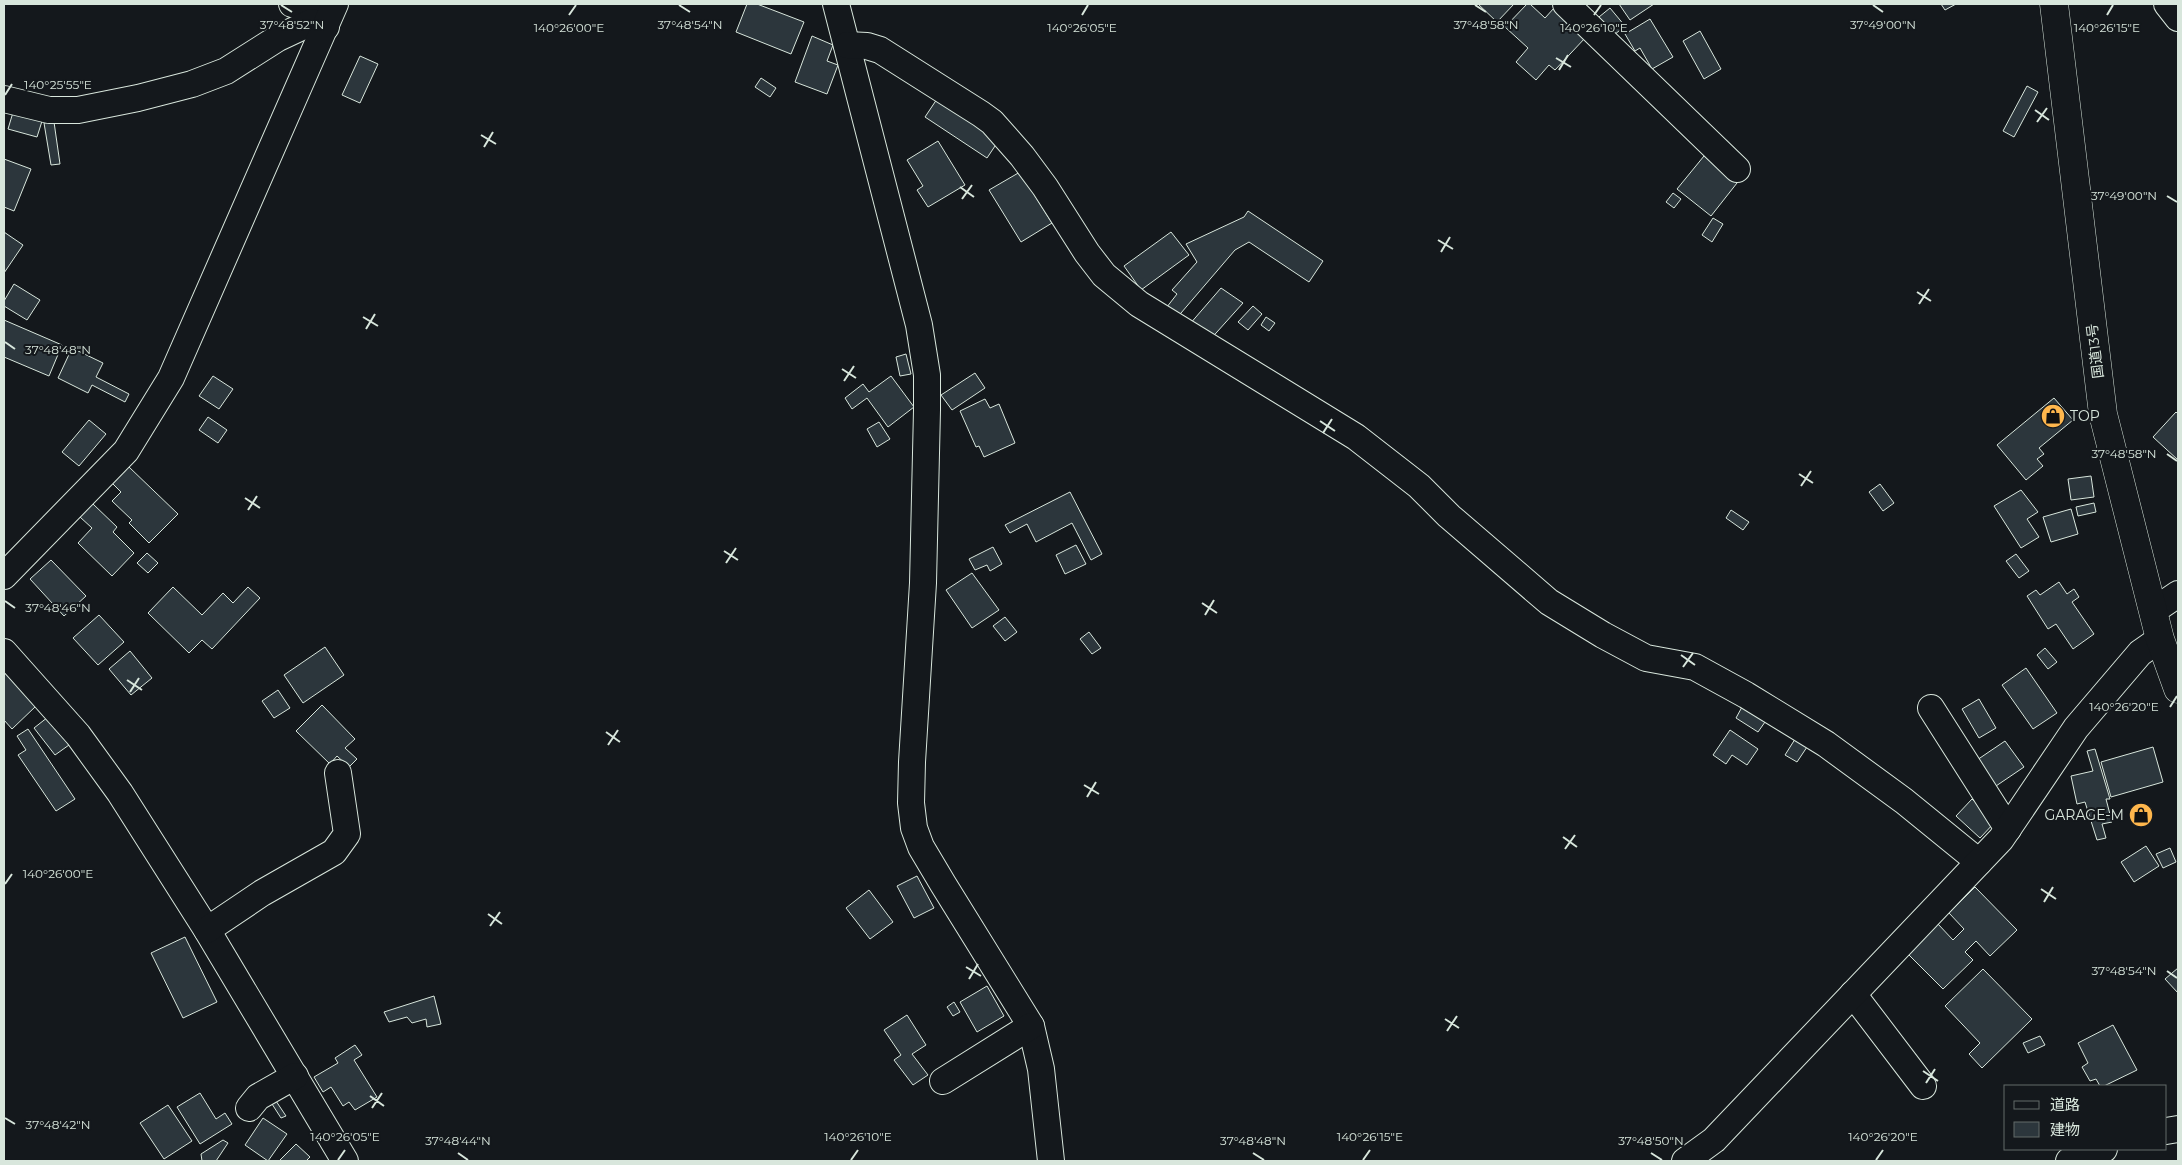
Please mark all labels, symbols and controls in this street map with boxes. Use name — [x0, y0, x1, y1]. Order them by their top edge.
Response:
text: 37°48'52"N — [260, 17, 324, 32]
text: 37°48'54"N — [657, 17, 723, 32]
text: 37°48'58"N — [1453, 17, 1519, 32]
text: 37°49'00"N — [1850, 17, 1916, 32]
text: 140°26'00"E — [534, 20, 604, 35]
text: 140°26'05"E — [1047, 20, 1117, 35]
text: 140°26'10"E — [1560, 20, 1628, 35]
text: 140°26'15"E — [2074, 20, 2140, 35]
text: 140°25'55"E — [24, 77, 92, 92]
text: 37°49'00"N — [2091, 188, 2157, 203]
street label: 国道13号 — [2083, 323, 2107, 379]
text: 37°48'48"N — [25, 342, 91, 357]
shop icon: TOP — [2040, 403, 2066, 429]
place label: TOP — [2070, 407, 2100, 425]
text: 37°48'58"N — [2091, 446, 2157, 461]
text: 37°48'46"N — [25, 600, 91, 615]
text: 140°26'20"E — [2089, 699, 2159, 714]
shop icon: GARAGE-M — [2128, 802, 2154, 828]
place label: GARAGE-M — [2044, 806, 2124, 824]
text: 140°26'00"E — [23, 866, 93, 881]
text: 37°48'54"N — [2091, 963, 2157, 978]
legend — [2004, 1085, 2167, 1150]
text: 道路 — [2050, 1095, 2080, 1114]
text: 37°48'42"N — [26, 1117, 90, 1132]
text: 建物 — [2050, 1120, 2080, 1139]
text: 140°26'05"E — [310, 1129, 380, 1144]
text: 140°26'10"E — [824, 1129, 892, 1144]
text: 140°26'15"E — [1337, 1129, 1403, 1144]
text: 140°26'20"E — [1848, 1129, 1918, 1144]
text: 37°48'44"N — [425, 1133, 491, 1148]
text: 37°48'48"N — [1220, 1133, 1286, 1148]
text: 37°48'50"N — [1618, 1133, 1684, 1148]

